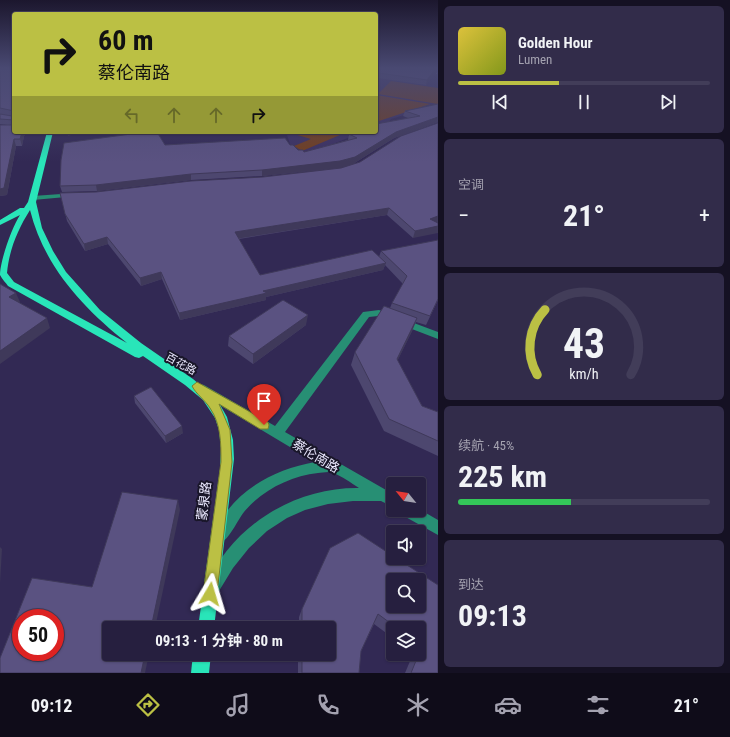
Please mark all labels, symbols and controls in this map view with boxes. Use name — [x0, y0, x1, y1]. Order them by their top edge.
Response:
text: 60 m — [98, 24, 154, 57]
icon: right — [32, 28, 84, 80]
text: Golden Hour — [518, 34, 593, 52]
text: Lumen — [518, 52, 552, 67]
text: 蔡伦南路 — [98, 62, 170, 83]
icon: previous — [489, 91, 511, 113]
icon: pause — [573, 91, 595, 113]
icon: next — [657, 91, 679, 113]
icon: left — [121, 104, 143, 126]
icon: ahead — [163, 104, 185, 126]
icon: ahead — [205, 104, 227, 126]
icon: right — [247, 104, 269, 126]
text: 空调 — [458, 177, 484, 192]
text: 21° — [563, 198, 605, 233]
text: − — [458, 203, 469, 228]
text: + — [699, 203, 710, 228]
text: 43 — [563, 318, 605, 367]
street label: 百花路 — [163, 350, 199, 378]
text: km/h — [569, 365, 599, 381]
pin — [247, 384, 281, 425]
icon: arrive — [253, 390, 275, 412]
street label: 蔡伦南路 — [290, 436, 342, 476]
text: 续航 · 45% — [458, 438, 514, 453]
text: 225 km — [458, 459, 547, 494]
north arrow — [386, 477, 426, 517]
map controls — [386, 477, 426, 661]
street label: 蒙泉路 — [194, 481, 214, 521]
button: sound — [386, 525, 426, 565]
position arrow — [189, 573, 231, 615]
button: search — [386, 573, 426, 613]
text: 到达 — [458, 577, 484, 592]
text: 09:13 — [458, 598, 527, 633]
speed limit sign: 50 — [12, 609, 64, 661]
button: layers — [386, 621, 426, 661]
text: 09:13 · 1 分钟 · 80 m — [155, 632, 283, 650]
icon: directions — [134, 691, 162, 719]
icon: music — [224, 691, 252, 719]
icon: phone — [314, 691, 342, 719]
icon: climate — [404, 691, 432, 719]
icon: car — [494, 691, 522, 719]
icon: filters — [584, 691, 612, 719]
text: 09:12 — [31, 695, 72, 716]
text: 21° — [674, 695, 699, 716]

